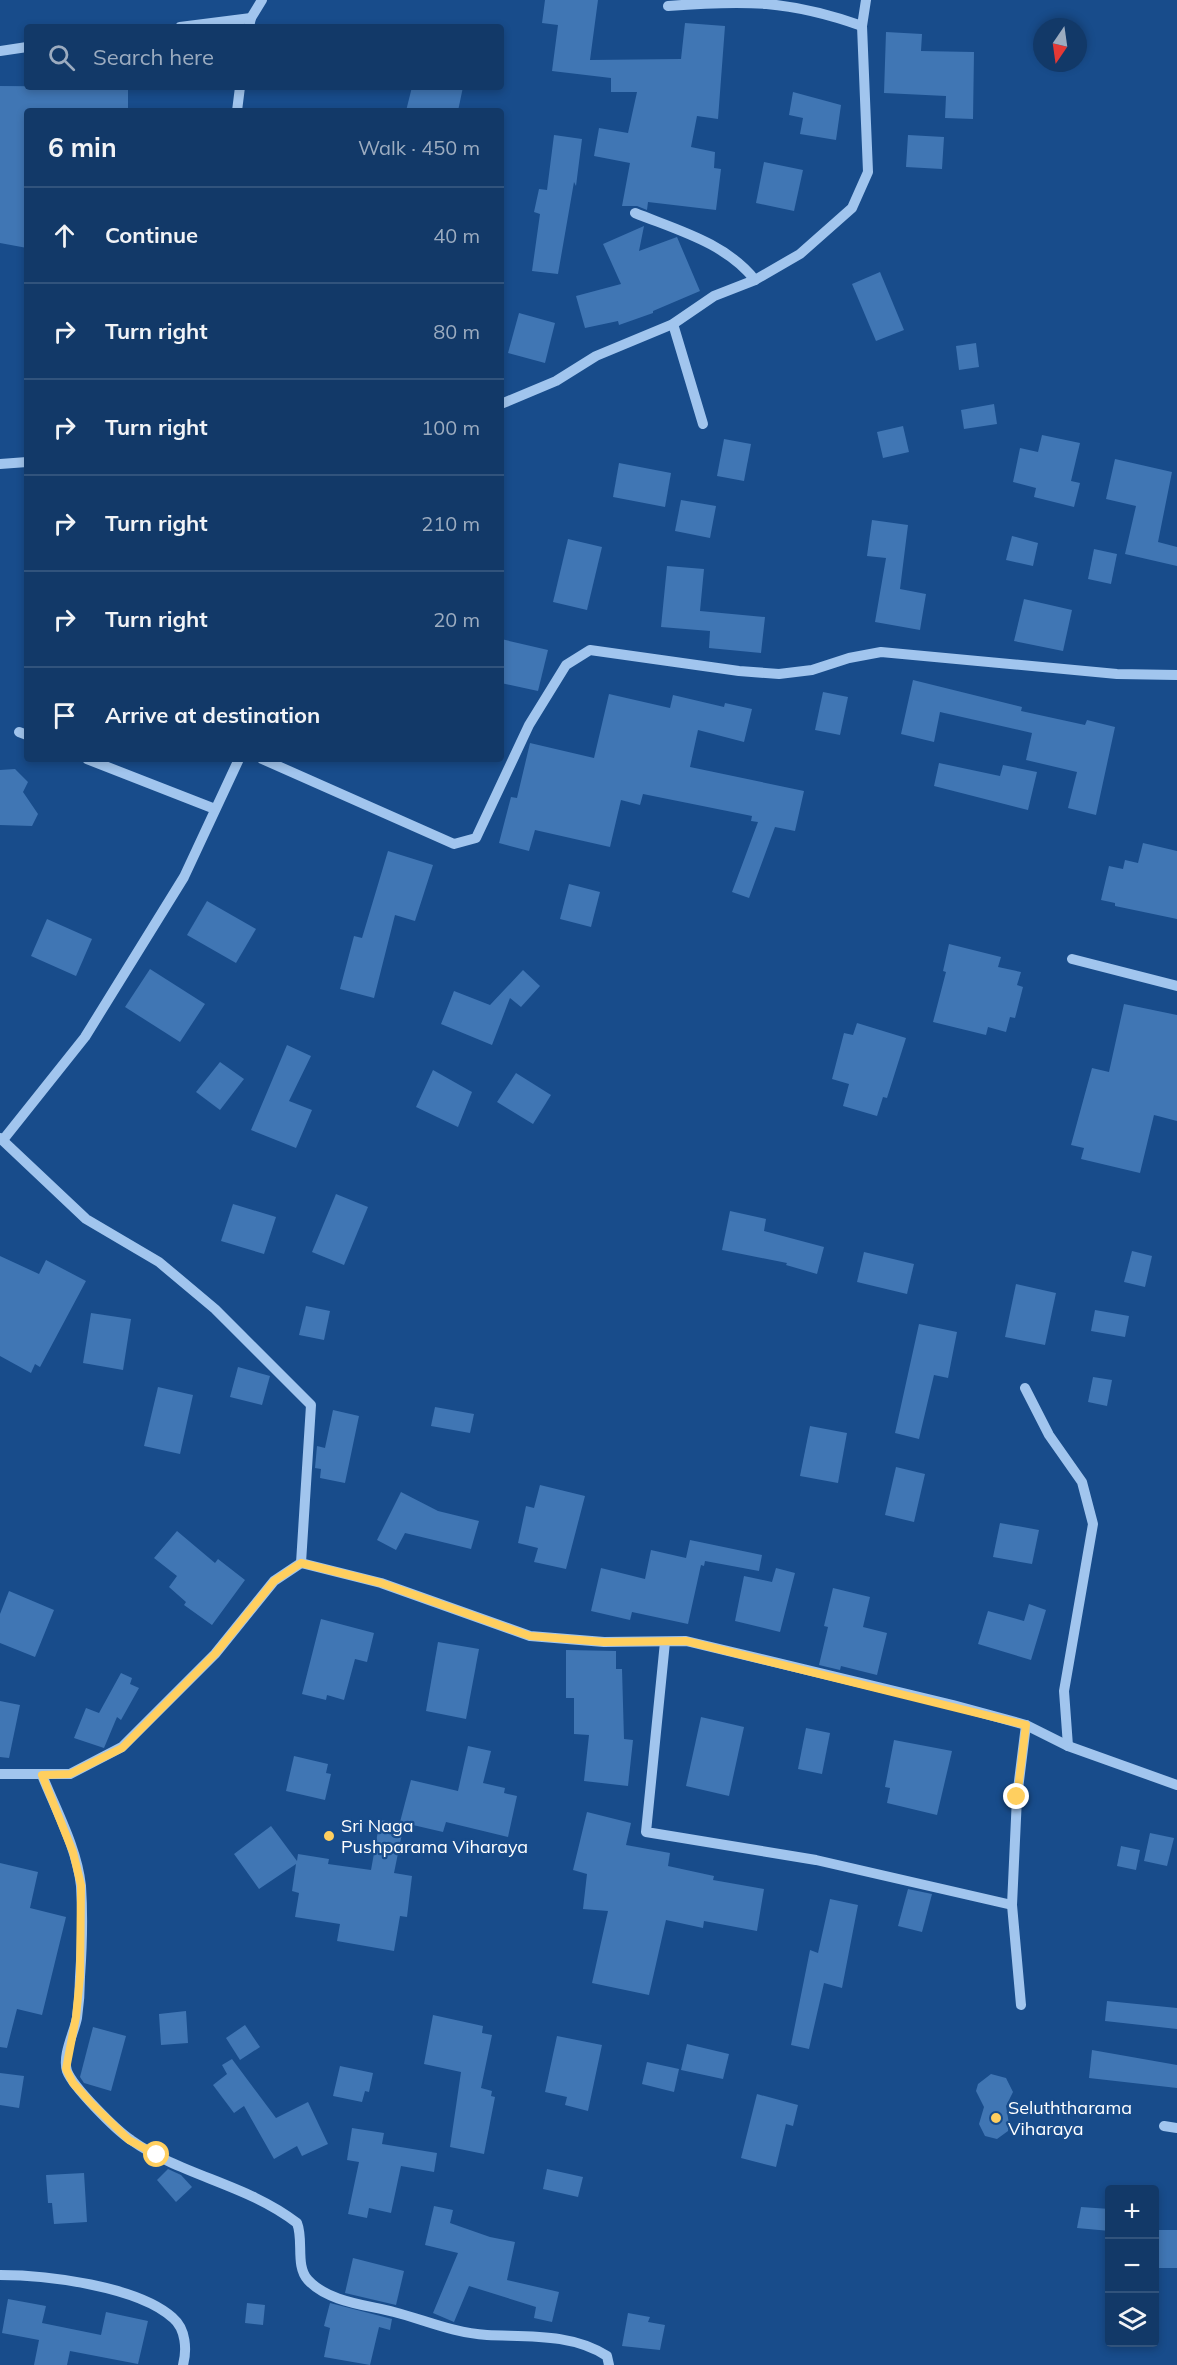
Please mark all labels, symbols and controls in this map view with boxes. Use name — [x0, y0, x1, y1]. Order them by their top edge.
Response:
north arrow — [1033, 18, 1087, 72]
search box — [24, 24, 504, 90]
icon: search — [45, 41, 78, 74]
text: Search here — [93, 43, 214, 71]
text: 6 min — [48, 131, 117, 164]
text: Walk · 450 m — [358, 135, 480, 160]
icon: ahead — [48, 219, 81, 252]
text: Continue — [105, 221, 198, 249]
text: 40 m — [433, 223, 480, 248]
icon: right — [48, 315, 81, 348]
text: Turn right — [105, 317, 208, 345]
text: 80 m — [433, 319, 480, 344]
icon: right — [48, 411, 81, 444]
text: Turn right — [105, 413, 208, 441]
text: 100 m — [421, 415, 480, 440]
icon: right — [48, 507, 81, 540]
text: Turn right — [105, 509, 208, 537]
text: 210 m — [421, 511, 480, 536]
icon: right — [48, 603, 81, 636]
text: Turn right — [105, 605, 208, 633]
text: 20 m — [433, 607, 480, 632]
icon: arrive — [48, 699, 81, 732]
text: Arrive at destination — [105, 701, 320, 729]
route end — [1003, 1783, 1029, 1809]
place label: Sri Naga Pushparama Viharaya — [341, 1814, 528, 1858]
marker: Sri Naga Pushparama Viharaya — [322, 1829, 336, 1843]
place label: Seluththarama Viharaya — [1008, 2096, 1132, 2140]
marker: Seluththarama Viharaya — [989, 2111, 1003, 2125]
route start — [143, 2141, 169, 2167]
map controls — [1105, 2185, 1159, 2347]
button: + — [1105, 2185, 1159, 2239]
button: − — [1105, 2239, 1159, 2293]
button: layers — [1105, 2293, 1159, 2347]

